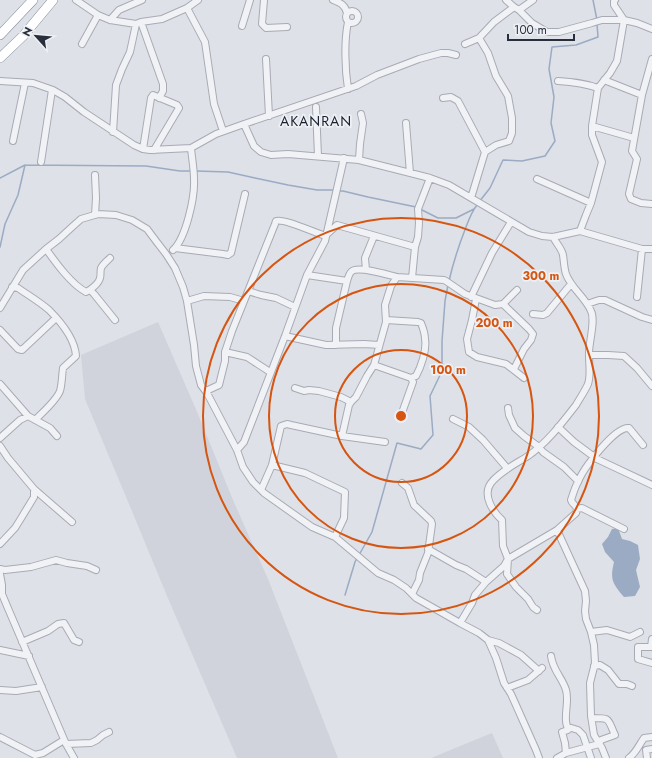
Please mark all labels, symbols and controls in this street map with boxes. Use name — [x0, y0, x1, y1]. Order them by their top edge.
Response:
north arrow — [16, 16, 56, 56]
scale bar — [508, 16, 574, 42]
text: 100 m — [514, 21, 547, 39]
text: N — [18, 24, 36, 39]
district label: AKANRAN — [280, 111, 352, 131]
text: 300 m — [523, 267, 560, 285]
text: 200 m — [475, 314, 513, 332]
text: 100 m — [430, 361, 466, 379]
centre of rings — [394, 409, 408, 423]

